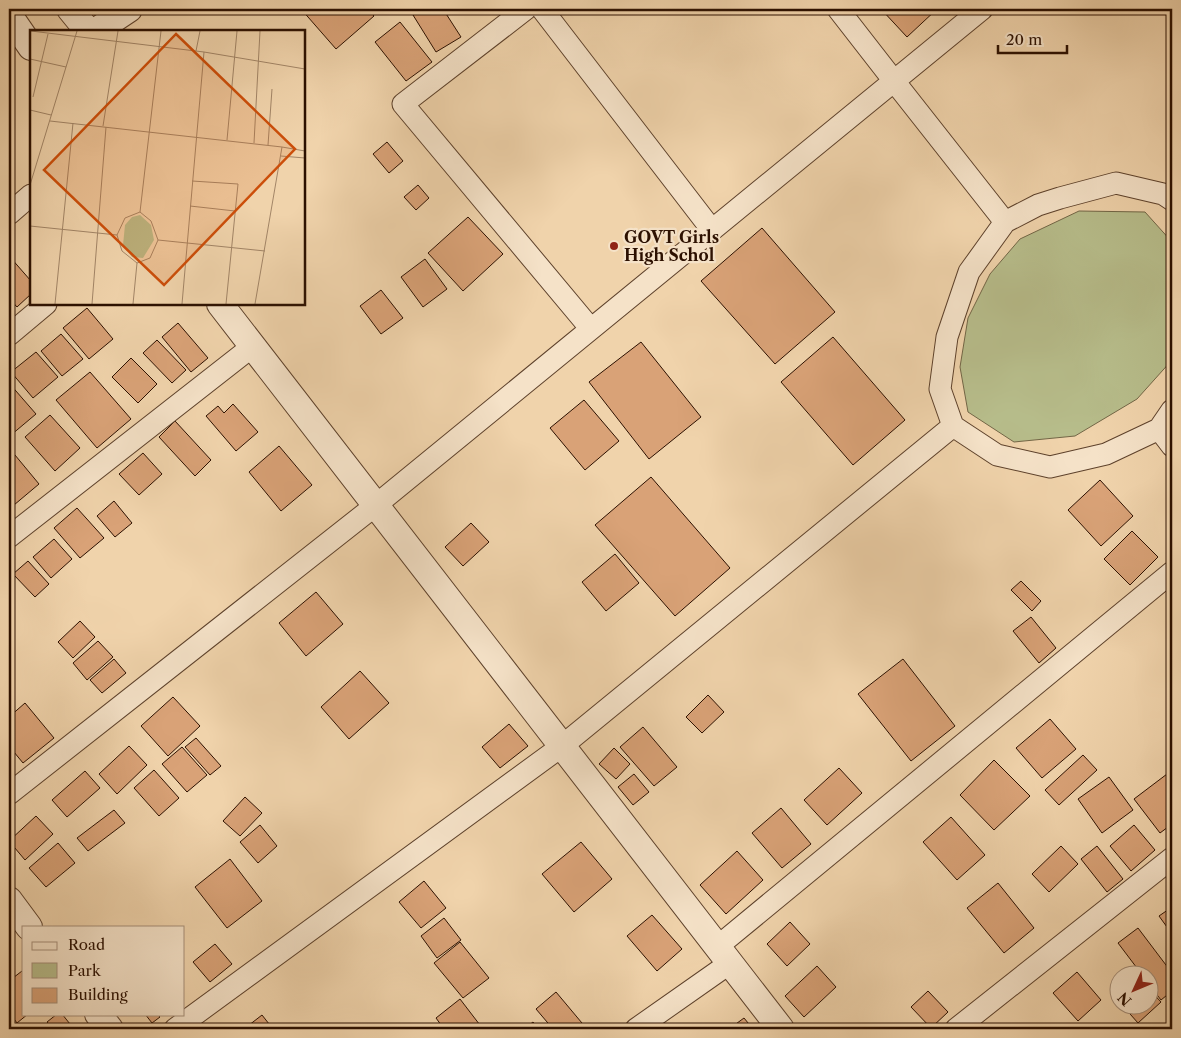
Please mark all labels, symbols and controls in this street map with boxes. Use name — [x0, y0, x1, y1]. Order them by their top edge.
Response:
scale bar — [998, 22, 1067, 54]
inset map — [30, 30, 305, 305]
text: 20 m — [1006, 30, 1042, 49]
place label: GOVT Girls High Schol — [624, 227, 719, 265]
marker: GOVT Girls High Schol — [608, 240, 620, 252]
legend — [22, 926, 185, 1016]
text: Road — [68, 935, 105, 954]
text: Park — [68, 961, 102, 980]
north arrow — [1108, 966, 1158, 1016]
text: Building — [68, 985, 128, 1004]
text: N — [1114, 988, 1135, 1010]

